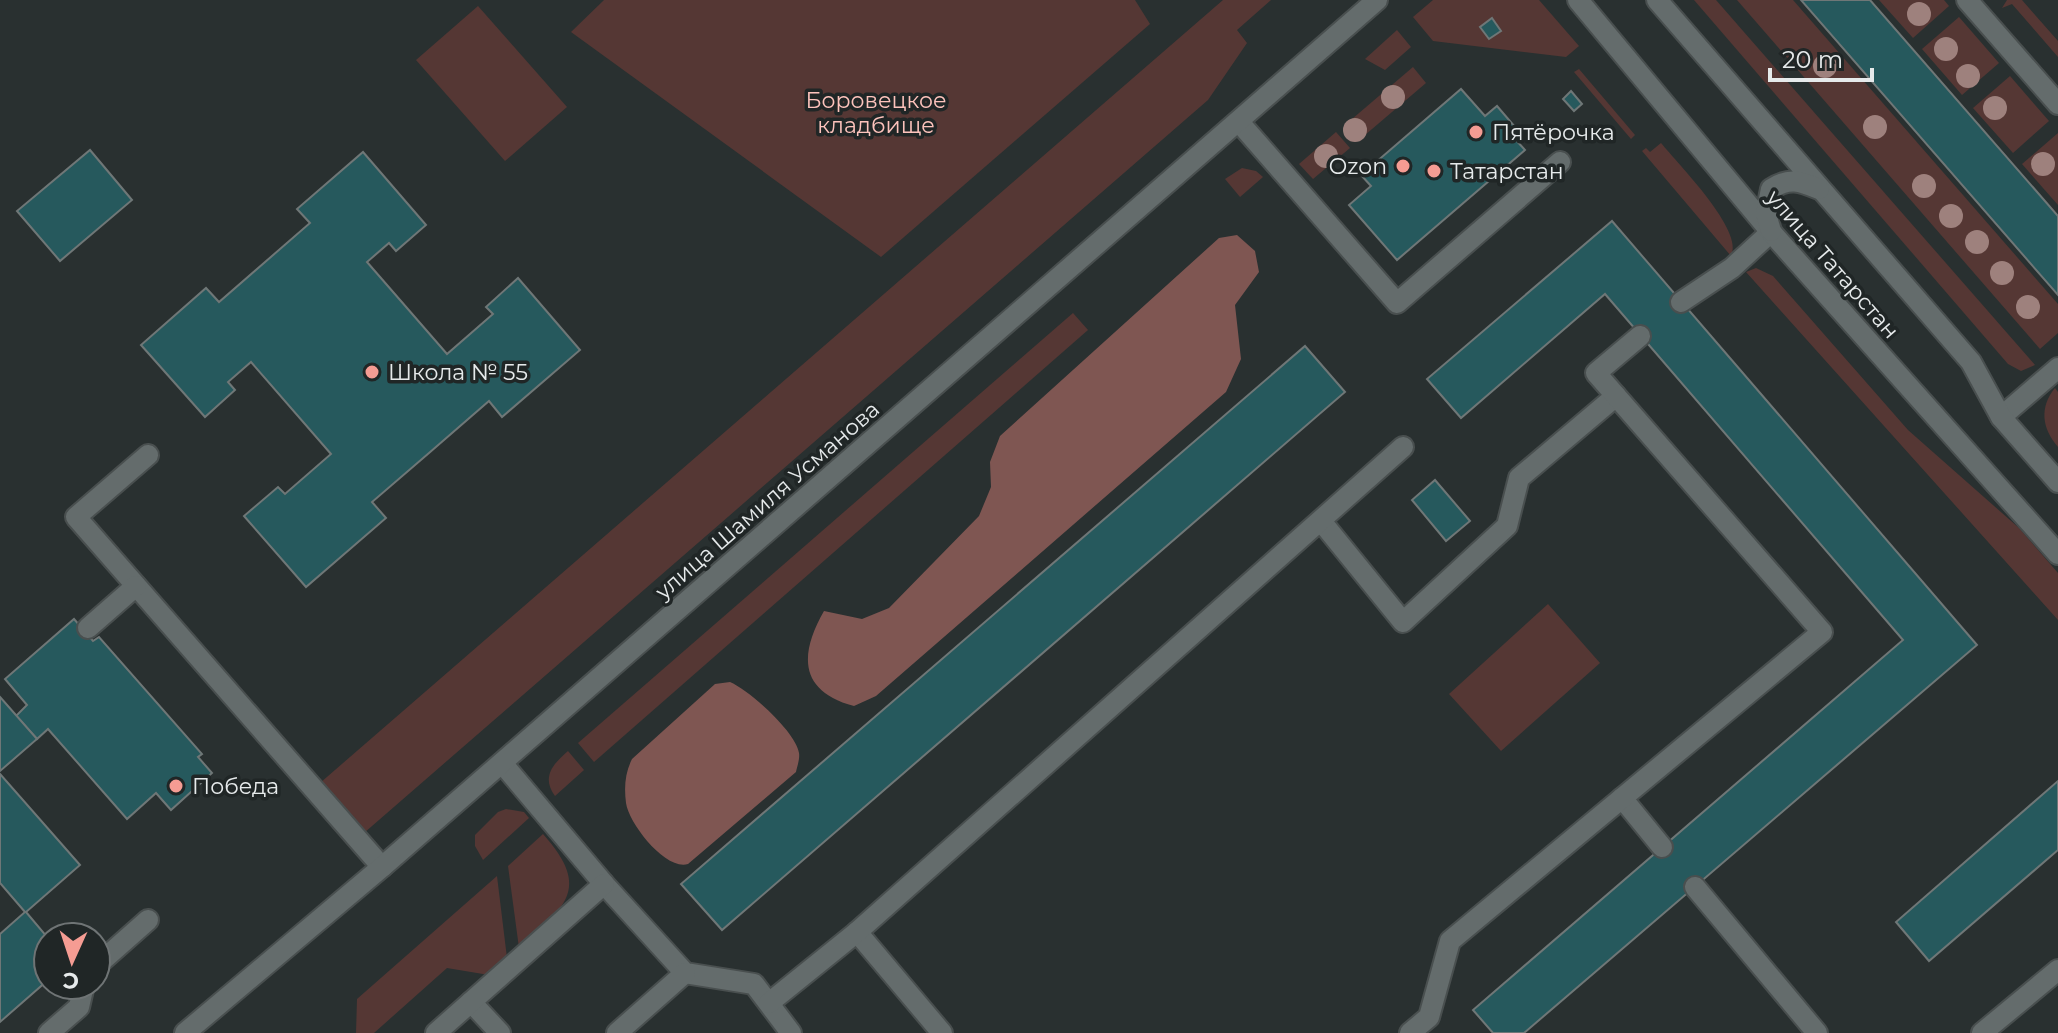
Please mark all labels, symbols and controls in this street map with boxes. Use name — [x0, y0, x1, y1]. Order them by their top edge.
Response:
scale bar — [1770, 32, 1872, 82]
text: 20 m — [1782, 45, 1843, 74]
park label: Боровецкое кладбище — [805, 87, 947, 139]
place label: Пятёрочка — [1492, 119, 1615, 146]
marker: Пятёрочка — [1467, 123, 1485, 141]
place label: Ozon — [1329, 153, 1387, 180]
marker: Ozon — [1394, 157, 1412, 175]
place label: Татарстан — [1450, 158, 1564, 185]
marker: Татарстан — [1425, 162, 1443, 180]
street label: улица Татарстан — [1760, 184, 1905, 344]
place label: Школа № 55 — [388, 359, 528, 386]
marker: Школа № 55 — [363, 363, 381, 381]
street label: улица Шамиля Усманова — [649, 396, 885, 606]
place label: Победа — [192, 773, 279, 800]
marker: Победа — [167, 777, 185, 795]
north arrow — [32, 921, 112, 1001]
text: С — [62, 967, 80, 994]

